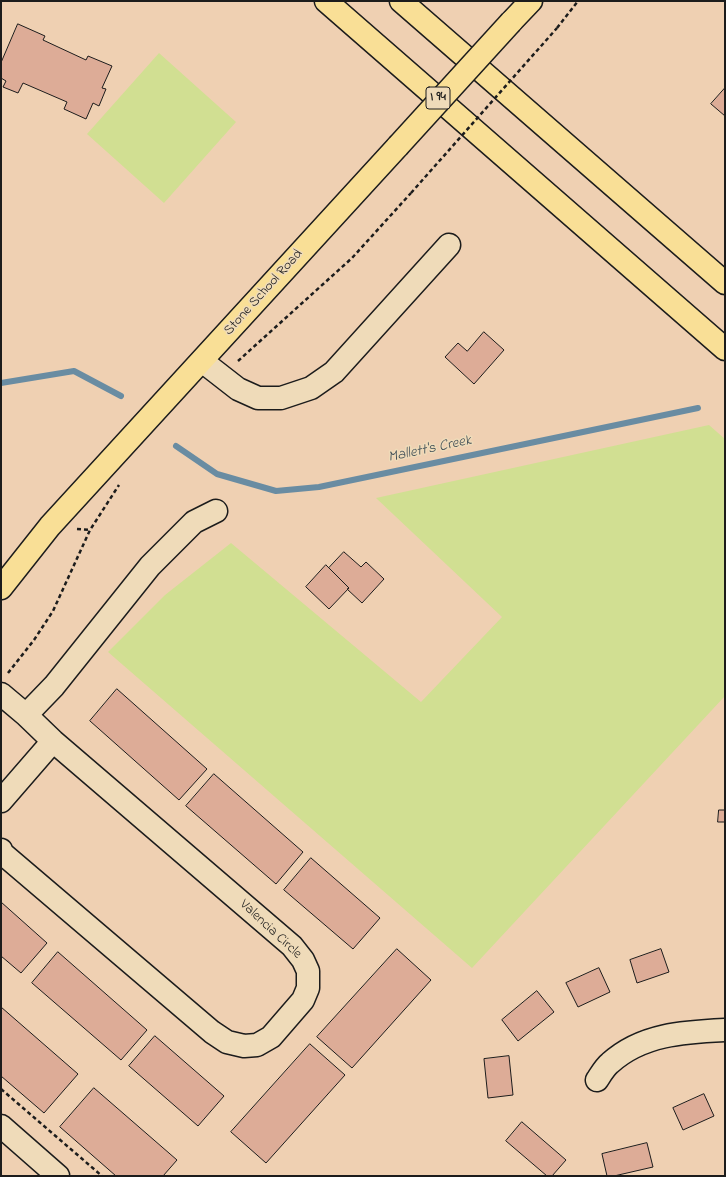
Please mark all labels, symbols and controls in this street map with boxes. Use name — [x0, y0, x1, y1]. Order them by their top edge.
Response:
road number: I 94 — [426, 87, 450, 109]
street label: Stone School Road — [221, 247, 307, 339]
water label: Mallett's Creek — [387, 432, 473, 468]
street label: Valencia Circle — [235, 897, 305, 963]

